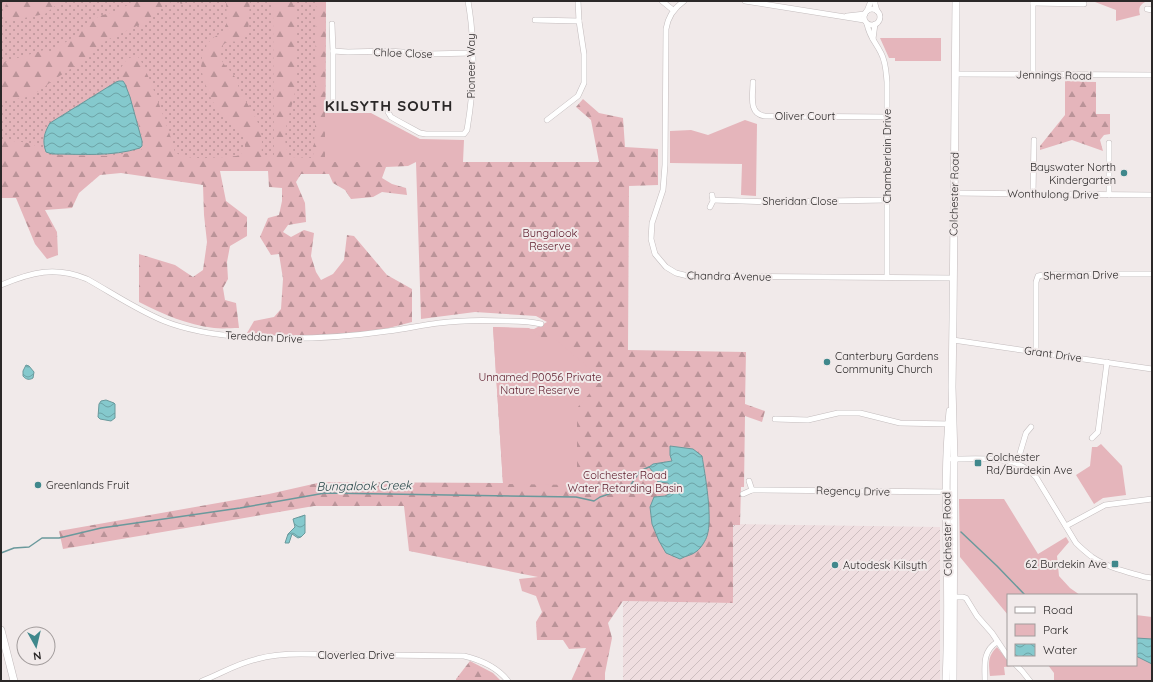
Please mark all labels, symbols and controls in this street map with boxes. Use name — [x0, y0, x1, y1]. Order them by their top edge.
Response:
street label: Pioneer Way — [464, 33, 478, 99]
street label: Chloe Close — [373, 45, 433, 61]
street label: Jennings Road — [1016, 67, 1092, 83]
district label: KILSYTH SOUTH — [325, 96, 453, 115]
street label: Oliver Court — [775, 109, 836, 123]
street label: Chamberlain Drive — [880, 109, 894, 203]
street label: Colchester Road — [946, 152, 962, 236]
place label: Bayswater North Kindergarten — [1030, 160, 1116, 187]
marker: Bayswater North Kindergarten — [1119, 168, 1129, 178]
street label: Wonthulong Drive — [1007, 186, 1099, 202]
street label: Sheridan Close — [762, 194, 838, 208]
park label: Bungalook Reserve — [523, 226, 578, 253]
street label: Sherman Drive — [1043, 267, 1119, 283]
street label: Chandra Avenue — [687, 268, 771, 284]
street label: Tereddan Drive — [225, 328, 303, 346]
street label: Grant Drive — [1023, 343, 1083, 365]
place label: Canterbury Gardens Community Church — [835, 349, 939, 376]
marker: Canterbury Gardens Community Church — [822, 357, 832, 367]
park label: Unnamed P0056 Private Nature Reserve — [478, 370, 602, 397]
place label: Colchester Rd/Burdekin Ave — [986, 450, 1072, 477]
marker: Colchester Rd/Burdekin Ave — [973, 458, 983, 468]
park label: Colchester Road Water Retarding Basin — [567, 468, 683, 495]
water label: Bungalook Creek — [316, 477, 413, 494]
place label: Greenlands Fruit — [46, 478, 130, 492]
marker: Greenlands Fruit — [33, 480, 43, 490]
street label: Regency Drive — [816, 483, 890, 499]
street label: Colchester Road — [939, 492, 955, 576]
place label: 62 Burdekin Ave — [1025, 557, 1107, 571]
place label: Autodesk Kilsyth — [843, 558, 927, 572]
marker: 62 Burdekin Ave — [1110, 559, 1120, 569]
marker: Autodesk Kilsyth — [830, 560, 840, 570]
legend — [1007, 594, 1137, 666]
text: Road — [1043, 602, 1073, 617]
text: Park — [1043, 622, 1068, 637]
north arrow — [16, 626, 56, 666]
text: Water — [1043, 642, 1078, 657]
text: N — [32, 648, 42, 663]
street label: Cloverlea Drive — [317, 648, 395, 662]

